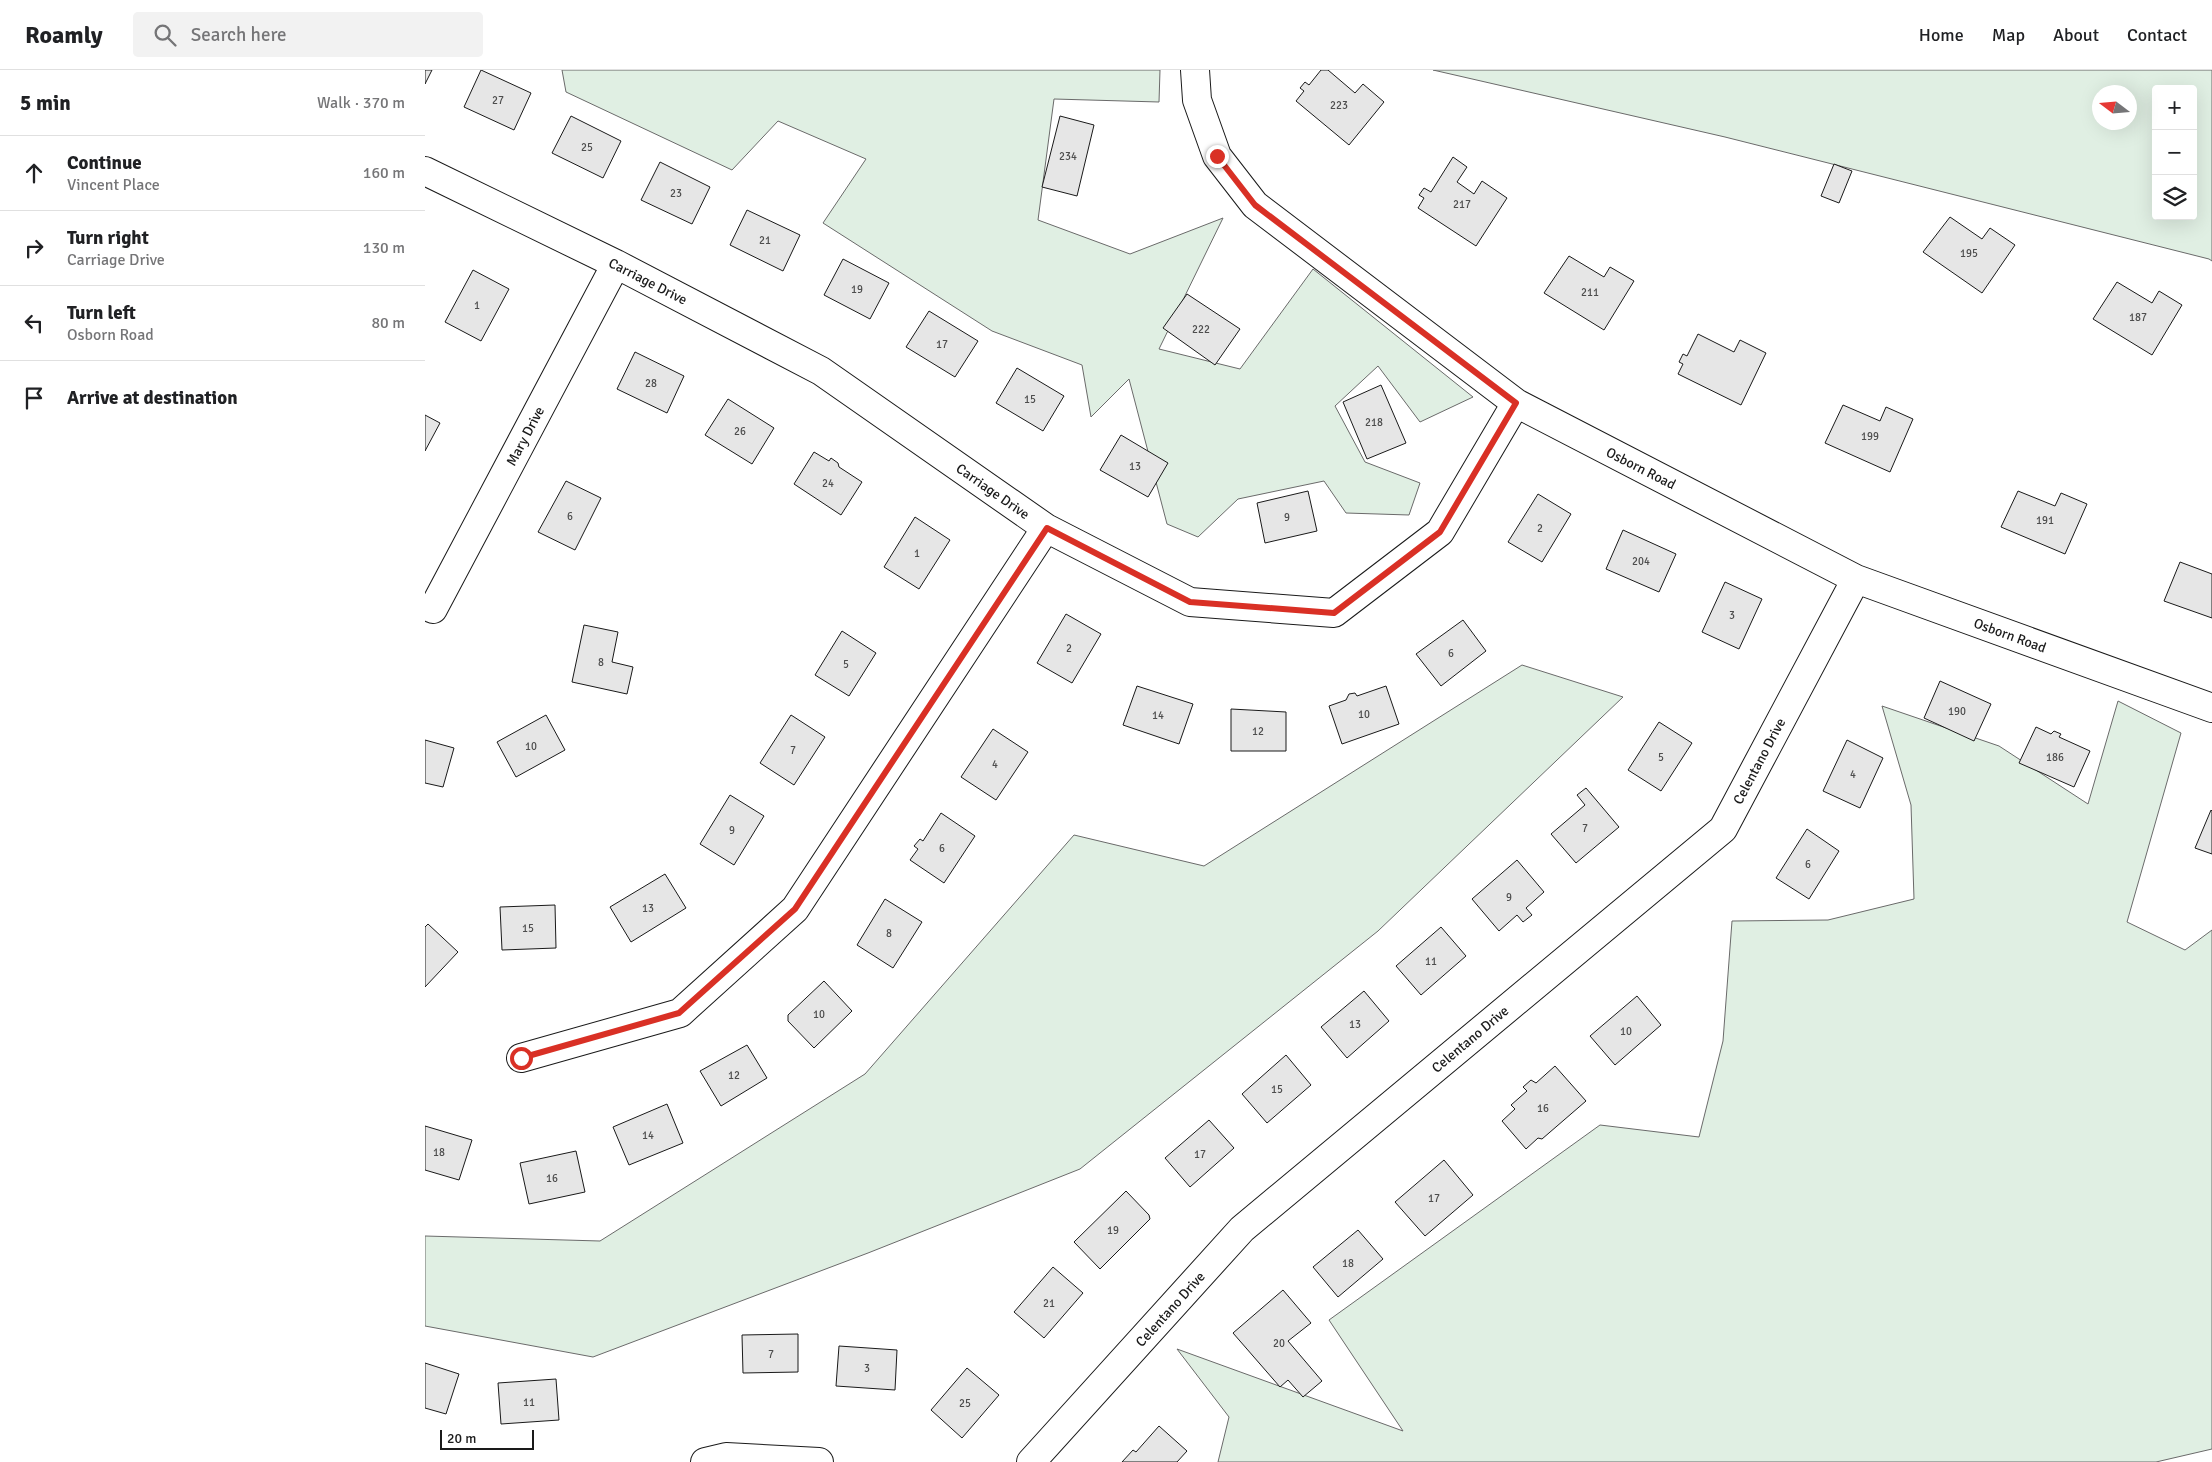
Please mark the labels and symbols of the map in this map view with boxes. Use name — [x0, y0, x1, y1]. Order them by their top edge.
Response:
north arrow — [2092, 85, 2137, 130]
house number: 27 — [492, 94, 504, 107]
house number: 223 — [1330, 99, 1348, 112]
house number: 25 — [581, 141, 593, 154]
route end — [1206, 145, 1229, 168]
house number: 234 — [1059, 150, 1077, 163]
house number: 23 — [670, 187, 682, 200]
house number: 217 — [1453, 198, 1471, 211]
house number: 21 — [759, 234, 771, 247]
house number: 195 — [1960, 247, 1978, 260]
street label: Carriage Drive — [606, 254, 690, 308]
house number: 19 — [851, 283, 863, 296]
house number: 211 — [1581, 286, 1599, 299]
house number: 1 — [474, 299, 480, 312]
house number: 187 — [2129, 311, 2147, 324]
house number: 222 — [1192, 323, 1210, 336]
house number: 17 — [936, 338, 948, 351]
house number: 28 — [645, 377, 657, 390]
house number: 15 — [1024, 393, 1036, 406]
street label: Mary Drive — [503, 404, 548, 469]
house number: 218 — [1365, 416, 1383, 429]
house number: 26 — [734, 425, 746, 438]
house number: 199 — [1861, 430, 1879, 443]
street label: Osborn Road — [1603, 444, 1678, 493]
street label: Carriage Drive — [953, 460, 1033, 523]
house number: 13 — [1129, 460, 1141, 473]
house number: 24 — [822, 477, 834, 490]
house number: 6 — [567, 510, 573, 523]
house number: 9 — [1284, 511, 1290, 524]
house number: 191 — [2036, 514, 2054, 527]
house number: 2 — [1537, 522, 1543, 535]
house number: 1 — [914, 547, 920, 560]
house number: 204 — [1632, 555, 1650, 568]
house number: 3 — [1729, 609, 1735, 622]
street label: Osborn Road — [1971, 615, 2048, 656]
house number: 2 — [1066, 642, 1072, 655]
house number: 6 — [1448, 647, 1454, 660]
house number: 8 — [598, 656, 604, 669]
house number: 5 — [843, 658, 849, 671]
house number: 190 — [1948, 705, 1966, 718]
house number: 10 — [1358, 708, 1370, 721]
house number: 14 — [1152, 709, 1164, 722]
street label: Celentano Drive — [1730, 715, 1789, 807]
house number: 12 — [1252, 725, 1264, 738]
house number: 10 — [525, 740, 537, 753]
house number: 7 — [790, 744, 796, 757]
house number: 5 — [1658, 751, 1664, 764]
house number: 186 — [2046, 751, 2064, 764]
house number: 4 — [992, 758, 998, 771]
house number: 4 — [1850, 768, 1856, 781]
house number: 7 — [1582, 822, 1588, 835]
house number: 9 — [729, 824, 735, 837]
house number: 6 — [939, 842, 945, 855]
house number: 6 — [1805, 858, 1811, 871]
house number: 9 — [1506, 891, 1512, 904]
house number: 13 — [642, 902, 654, 915]
house number: 15 — [522, 922, 534, 935]
house number: 8 — [886, 927, 892, 940]
house number: 11 — [1425, 955, 1437, 968]
street label: Celentano Drive — [1428, 1002, 1512, 1077]
house number: 10 — [813, 1008, 825, 1021]
house number: 13 — [1349, 1018, 1361, 1031]
house number: 10 — [1620, 1025, 1632, 1038]
route start — [510, 1047, 533, 1070]
house number: 12 — [728, 1069, 740, 1082]
house number: 15 — [1271, 1083, 1283, 1096]
house number: 16 — [1537, 1102, 1549, 1115]
house number: 14 — [642, 1129, 654, 1142]
house number: 18 — [433, 1146, 445, 1159]
house number: 17 — [1194, 1148, 1206, 1161]
house number: 16 — [546, 1172, 558, 1185]
house number: 17 — [1428, 1192, 1440, 1205]
house number: 19 — [1107, 1224, 1119, 1237]
house number: 18 — [1342, 1257, 1354, 1270]
street label: Celentano Drive — [1132, 1268, 1209, 1350]
house number: 21 — [1043, 1297, 1055, 1310]
house number: 20 — [1273, 1337, 1285, 1350]
house number: 7 — [768, 1348, 774, 1361]
house number: 3 — [864, 1362, 870, 1375]
house number: 11 — [523, 1396, 535, 1409]
house number: 25 — [959, 1397, 971, 1410]
scale bar — [440, 1427, 534, 1450]

